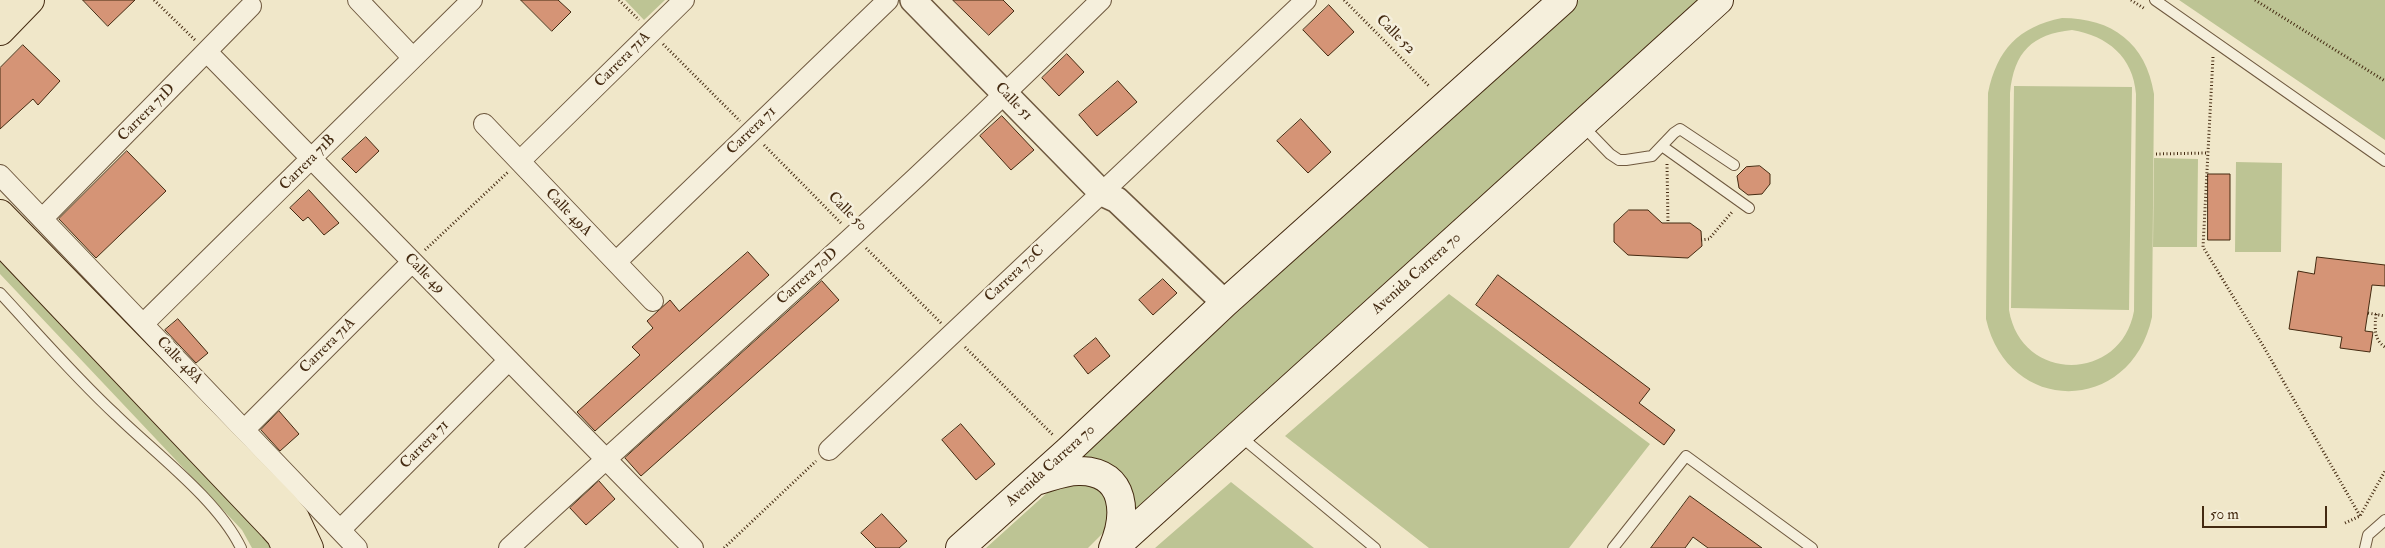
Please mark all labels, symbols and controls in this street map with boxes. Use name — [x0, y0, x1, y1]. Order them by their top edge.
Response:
street label: Calle 52 — [1372, 12, 1418, 58]
street label: Carrera 71A — [591, 28, 655, 92]
street label: Calle 51 — [991, 79, 1035, 125]
street label: Carrera 71D — [115, 81, 179, 145]
street label: Carrera 71 — [724, 103, 780, 159]
street label: Carrera 71B — [276, 131, 340, 195]
street label: Calle 49A — [541, 185, 595, 241]
street label: Calle 50 — [824, 189, 870, 235]
street label: Avenida Carrera 70 — [1369, 229, 1465, 319]
street label: Carrera 70C — [981, 242, 1049, 306]
street label: Carrera 70D — [774, 245, 842, 309]
street label: Calle 49 — [400, 250, 448, 298]
street label: Carrera 71A — [296, 314, 360, 378]
street label: Calle 48A — [152, 334, 206, 388]
street label: Carrera 71 — [397, 417, 453, 473]
street label: Avenida Carrera 70 — [1003, 421, 1099, 511]
scale bar — [2205, 496, 2330, 528]
text: 50 m — [2210, 505, 2239, 524]

